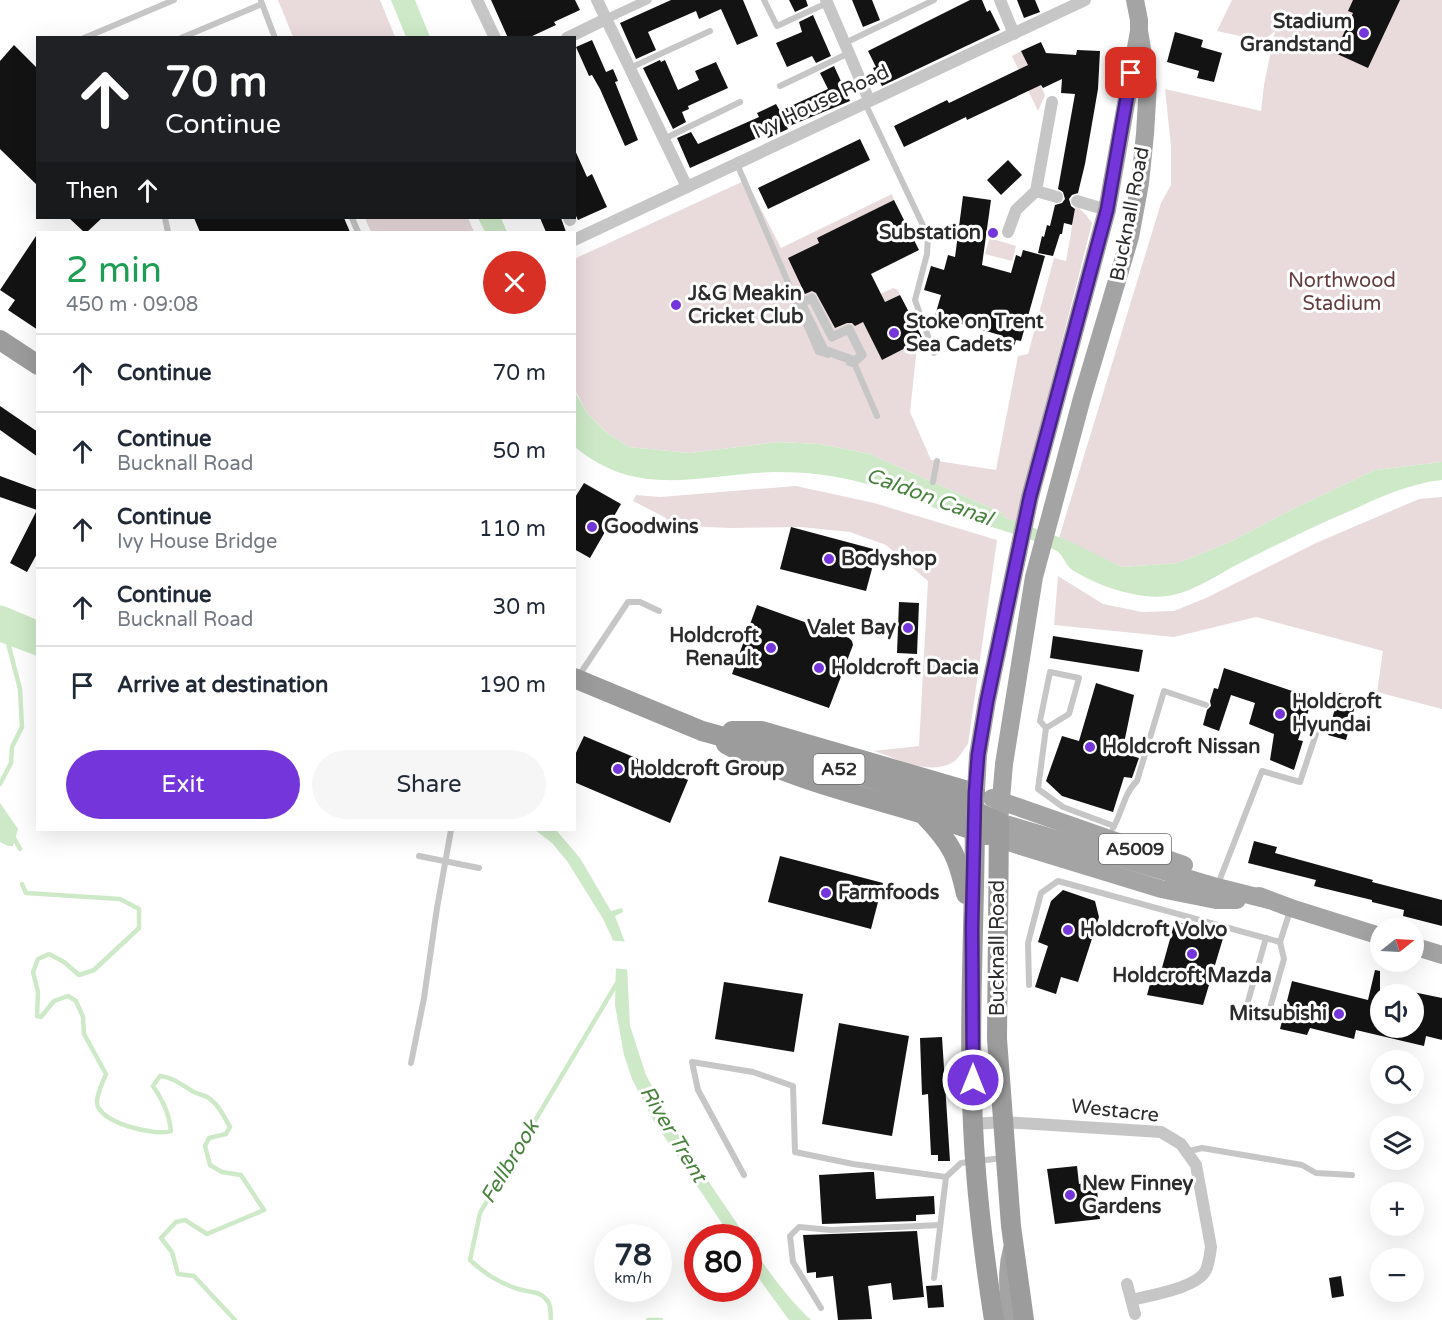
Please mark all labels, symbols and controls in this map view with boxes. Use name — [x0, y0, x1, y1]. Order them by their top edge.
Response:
place label: Stadium Grandstand — [1240, 10, 1352, 57]
marker: Stadium Grandstand — [1357, 26, 1371, 40]
pin — [1105, 47, 1156, 98]
icon: arrive — [1114, 56, 1147, 89]
text: 70 m — [165, 57, 267, 108]
icon: ahead — [66, 60, 144, 138]
street label: Ivy House Road — [749, 60, 893, 144]
text: Continue — [165, 108, 281, 141]
street label: Bucknall Road — [1105, 145, 1155, 283]
icon: ahead — [131, 174, 164, 207]
text: Then — [66, 178, 119, 204]
place label: Substation — [879, 221, 981, 245]
marker: Substation — [986, 226, 1000, 240]
text: 2 min — [66, 249, 162, 292]
button: close — [483, 251, 546, 314]
park label: Northwood Stadium — [1288, 269, 1396, 316]
place label: J&G Meakin Cricket Club — [687, 282, 804, 329]
text: 450 m · 09:08 — [66, 293, 198, 317]
marker: J&G Meakin Cricket Club — [669, 298, 683, 312]
place label: Stoke on Trent Sea Cadets — [906, 310, 1044, 357]
marker: Stoke on Trent Sea Cadets — [887, 326, 901, 340]
icon: ahead — [66, 357, 99, 390]
text: Continue — [117, 360, 212, 386]
text: 70 m — [492, 360, 546, 386]
text: Continue — [117, 426, 212, 452]
icon: ahead — [66, 435, 99, 468]
text: 50 m — [492, 438, 546, 464]
text: Bucknall Road — [117, 452, 253, 476]
water label: Caldon Canal — [863, 463, 998, 532]
text: Continue — [117, 504, 212, 530]
icon: ahead — [66, 513, 99, 546]
place label: Goodwins — [604, 515, 699, 539]
text: 110 m — [479, 516, 546, 542]
marker: Goodwins — [585, 520, 599, 534]
text: Ivy House Bridge — [117, 530, 277, 554]
place label: Bodyshop — [841, 547, 937, 571]
marker: Bodyshop — [822, 552, 836, 566]
text: Continue — [117, 582, 212, 608]
icon: ahead — [66, 591, 99, 624]
text: 30 m — [492, 594, 546, 620]
text: Bucknall Road — [117, 608, 253, 632]
place label: Valet Bay — [807, 616, 896, 640]
marker: Valet Bay — [901, 621, 915, 635]
place label: Holdcroft Renault — [669, 624, 759, 671]
marker: Holdcroft Renault — [764, 641, 778, 655]
place label: Holdcroft Dacia — [831, 656, 979, 680]
marker: Holdcroft Dacia — [812, 661, 826, 675]
icon: arrive — [66, 669, 99, 702]
text: Arrive at destination — [117, 672, 328, 698]
text: 190 m — [479, 672, 546, 698]
place label: Holdcroft Hyundai — [1292, 690, 1382, 737]
marker: Holdcroft Hyundai — [1273, 707, 1287, 721]
place label: Holdcroft Nissan — [1102, 735, 1260, 759]
marker: Holdcroft Nissan — [1083, 740, 1097, 754]
button: Exit — [66, 750, 300, 819]
button: Share — [312, 750, 546, 819]
road number: A52 — [814, 754, 864, 784]
place label: Holdcroft Group — [630, 757, 785, 781]
marker: Holdcroft Group — [611, 762, 625, 776]
road number: A5009 — [1099, 834, 1171, 864]
street label: Bucknall Road — [986, 880, 1010, 1016]
place label: Farmfoods — [838, 881, 940, 905]
marker: Farmfoods — [819, 886, 833, 900]
place label: Holdcroft Volvo — [1080, 918, 1227, 942]
north arrow — [1370, 918, 1424, 972]
map controls — [1370, 918, 1424, 1302]
marker: Holdcroft Volvo — [1061, 923, 1075, 937]
marker: Holdcroft Mazda — [1185, 947, 1199, 961]
place label: Holdcroft Mazda — [1112, 964, 1272, 988]
button: sound — [1370, 984, 1424, 1038]
place label: Mitsubishi — [1229, 1002, 1327, 1026]
marker: Mitsubishi — [1332, 1007, 1346, 1021]
position arrow — [941, 1048, 1005, 1112]
button: search — [1370, 1050, 1424, 1104]
water label: River Trent — [634, 1081, 713, 1189]
street label: Westacre — [1070, 1094, 1160, 1128]
water label: Fellbrook — [476, 1115, 545, 1208]
button: layers — [1370, 1116, 1424, 1170]
place label: New Finney Gardens — [1082, 1172, 1194, 1219]
button: + — [1370, 1182, 1424, 1236]
marker: New Finney Gardens — [1063, 1188, 1077, 1202]
speed limit sign: 80 — [684, 1224, 762, 1302]
text: 78 — [614, 1237, 652, 1274]
button: − — [1370, 1248, 1424, 1302]
text: km/h — [614, 1269, 652, 1287]

